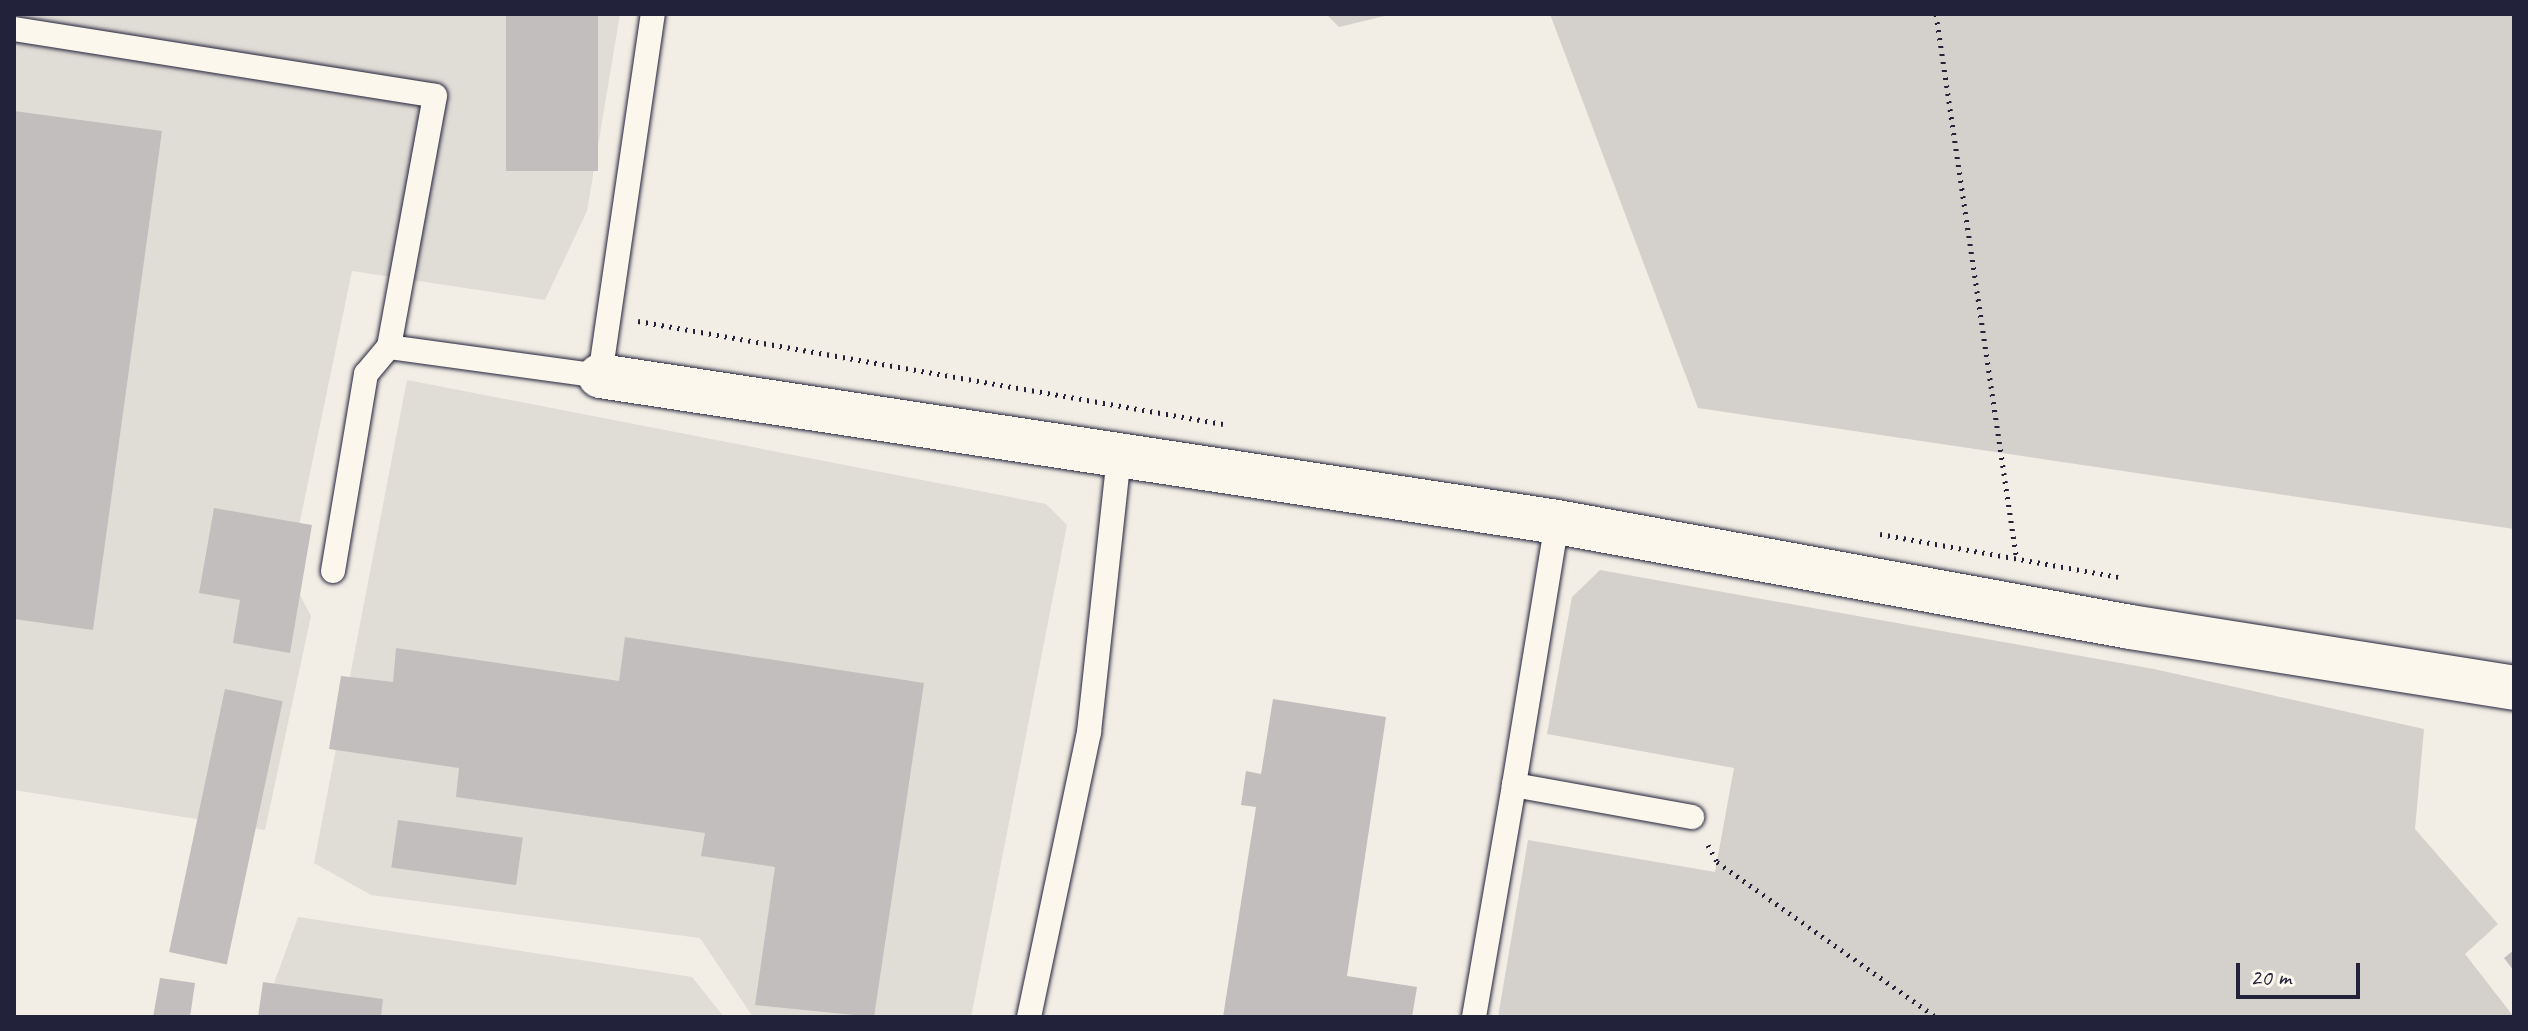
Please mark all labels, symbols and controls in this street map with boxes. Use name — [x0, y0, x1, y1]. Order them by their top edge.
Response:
scale bar — [2240, 947, 2364, 997]
text: 20 m — [2250, 962, 2291, 992]

